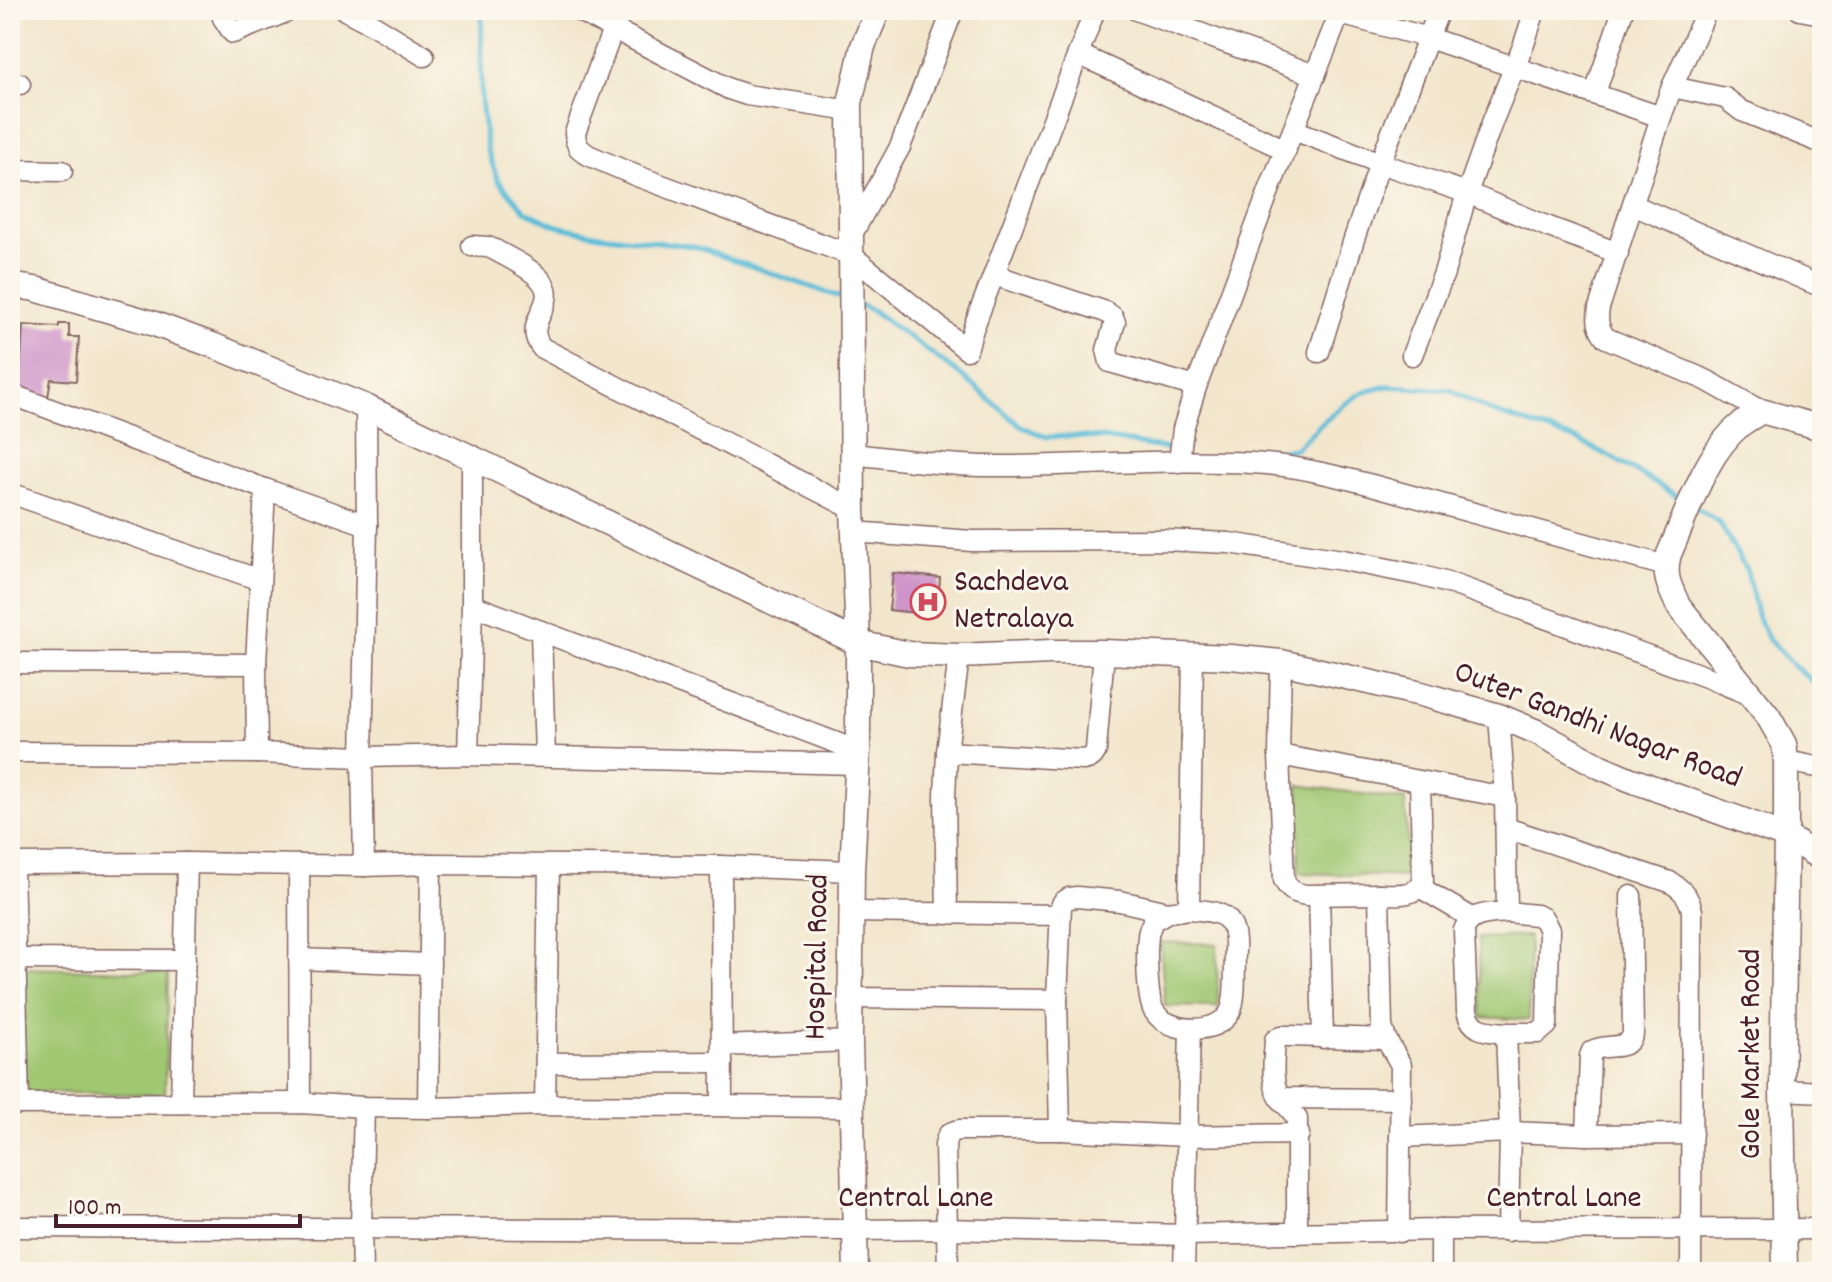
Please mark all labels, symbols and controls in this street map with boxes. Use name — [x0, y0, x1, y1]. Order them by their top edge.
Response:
place label: Sachdeva Netralaya — [954, 561, 1074, 644]
hospital icon: Sachdeva Netralaya — [909, 583, 947, 621]
street label: Outer Gandhi Nagar Road — [1446, 651, 1748, 803]
street label: Hospital Road — [795, 873, 843, 1041]
street label: Gole Market Road — [1730, 948, 1776, 1160]
street label: Central Lane — [838, 1177, 994, 1223]
street label: Central Lane — [1486, 1177, 1642, 1223]
scale bar — [56, 1178, 300, 1228]
text: 100 m — [68, 1192, 121, 1226]

